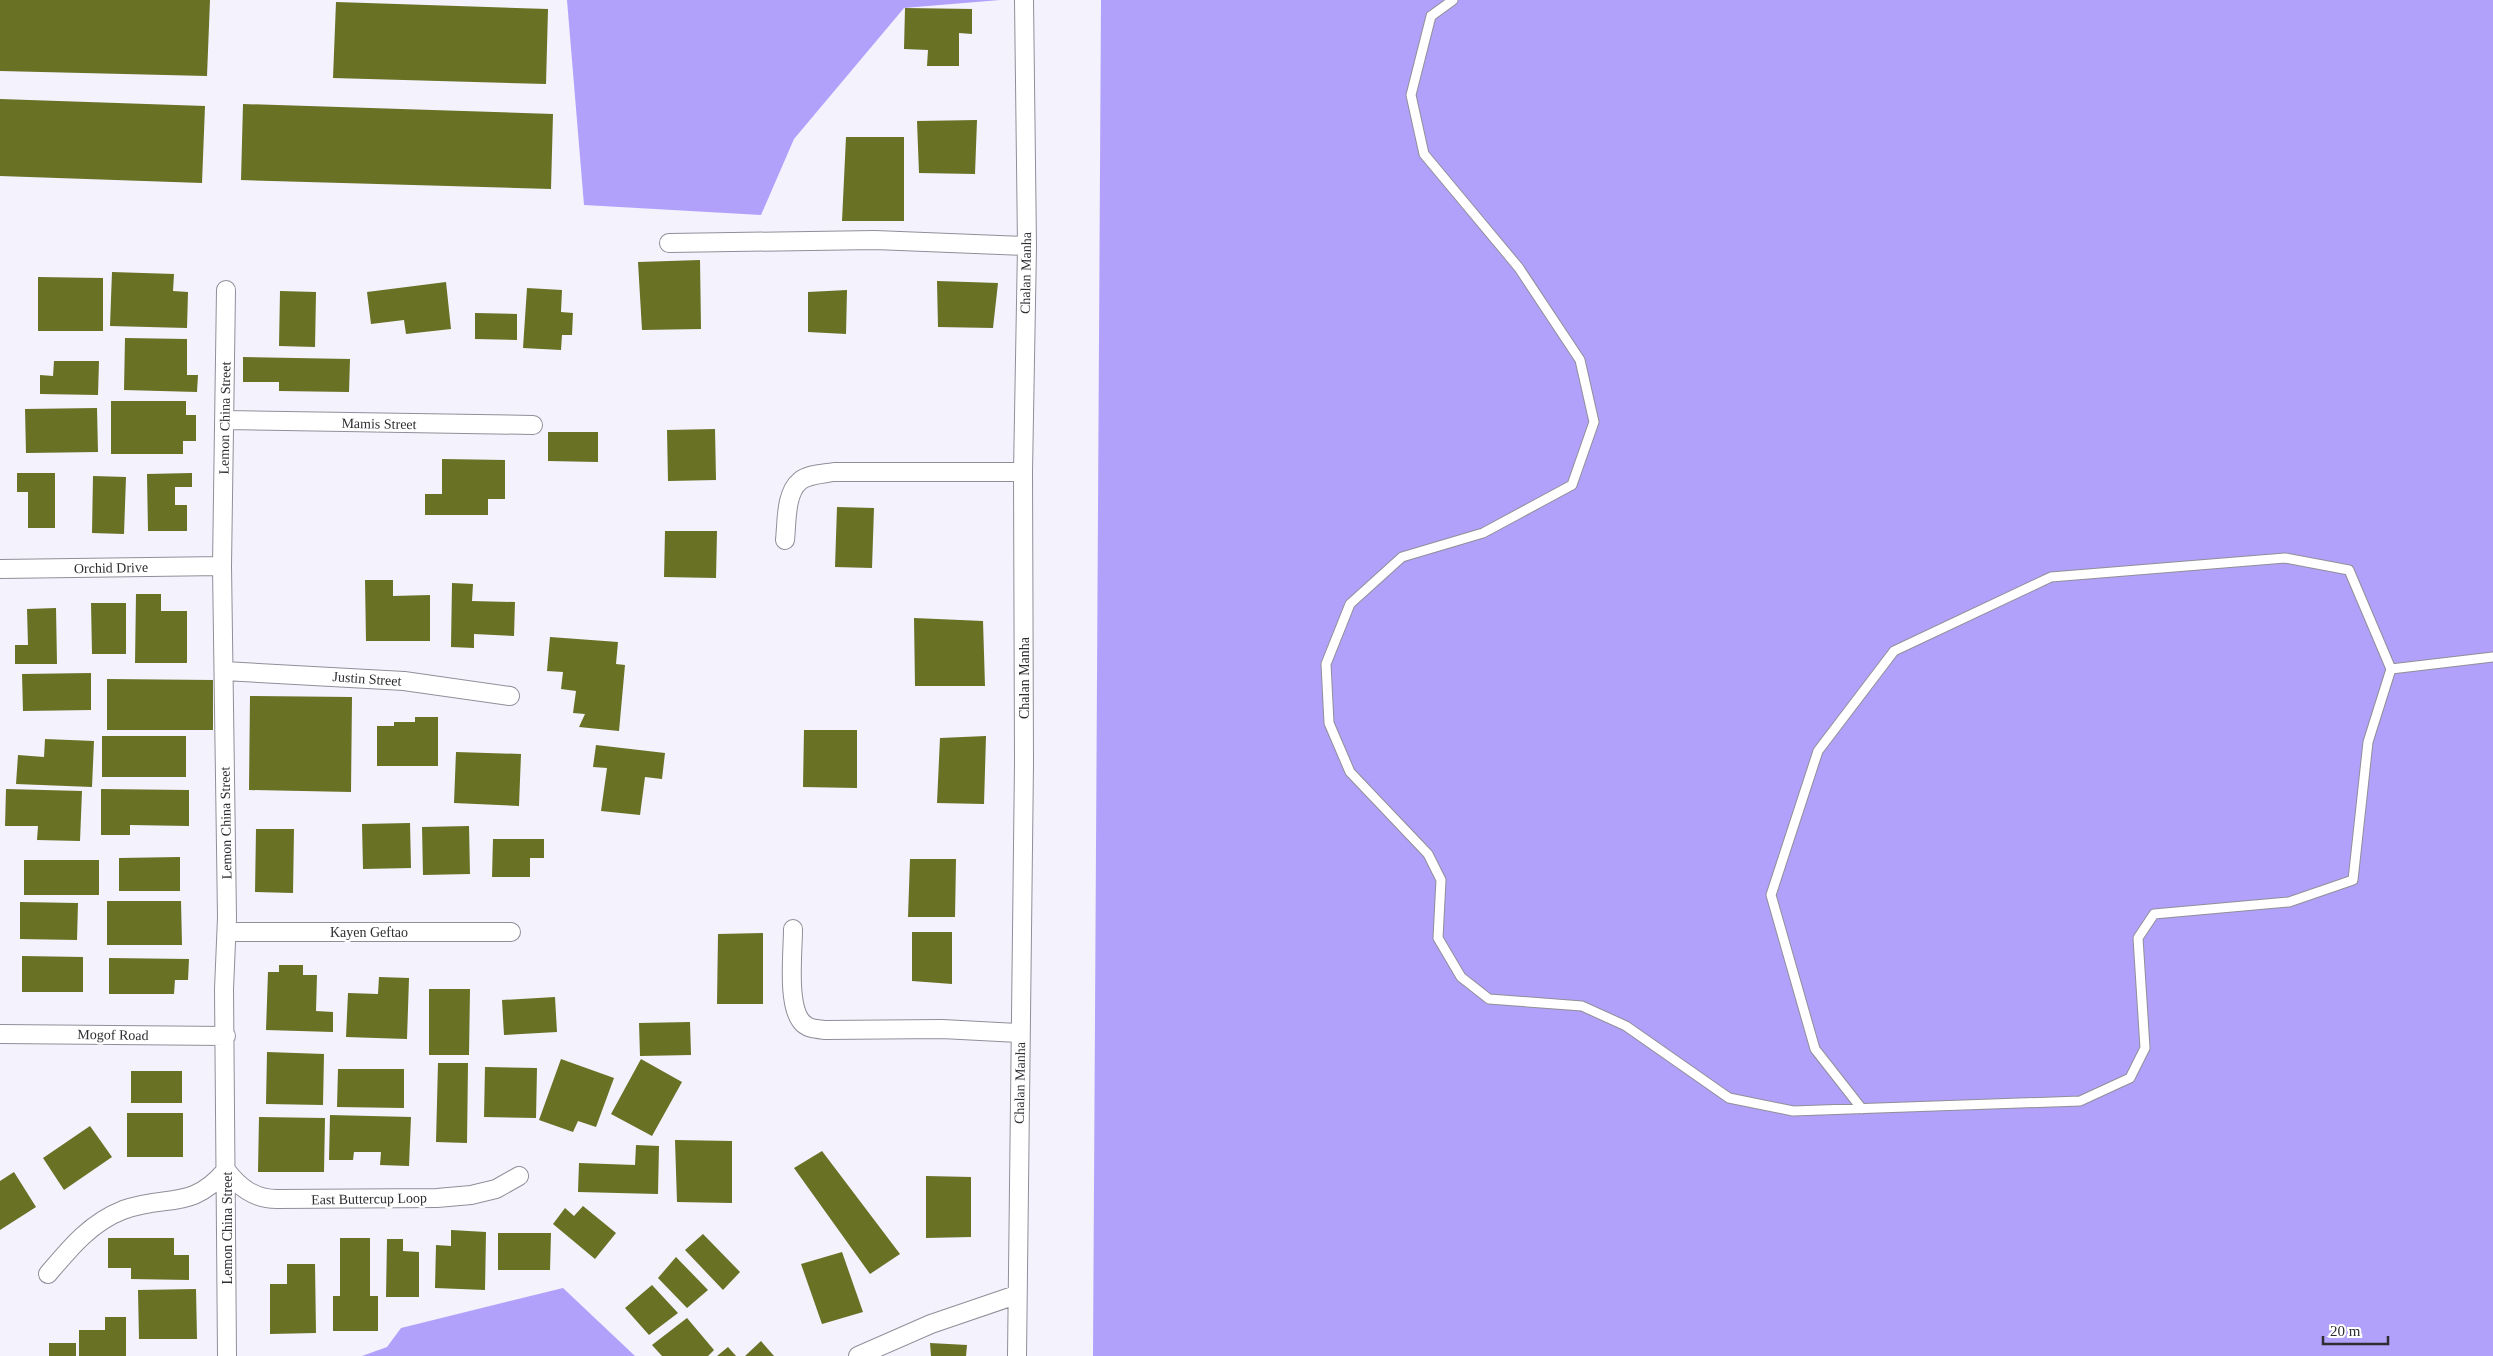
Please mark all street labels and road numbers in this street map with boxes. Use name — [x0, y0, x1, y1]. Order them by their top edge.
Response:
street label: Chalan Manha — [1018, 231, 1034, 314]
street label: Lemon China Street — [217, 361, 233, 475]
street label: Mamis Street — [341, 416, 417, 432]
street label: Orchid Drive — [74, 560, 148, 576]
street label: Chalan Manha — [1017, 636, 1032, 719]
street label: Justin Street — [332, 669, 402, 689]
street label: Lemon China Street — [218, 766, 234, 880]
street label: Kayen Geftao — [330, 925, 408, 940]
street label: Mogof Road — [77, 1027, 149, 1043]
street label: Chalan Manha — [1012, 1041, 1028, 1124]
street label: Lemon China Street — [220, 1172, 235, 1284]
street label: East Buttercup Loop — [311, 1190, 427, 1208]

